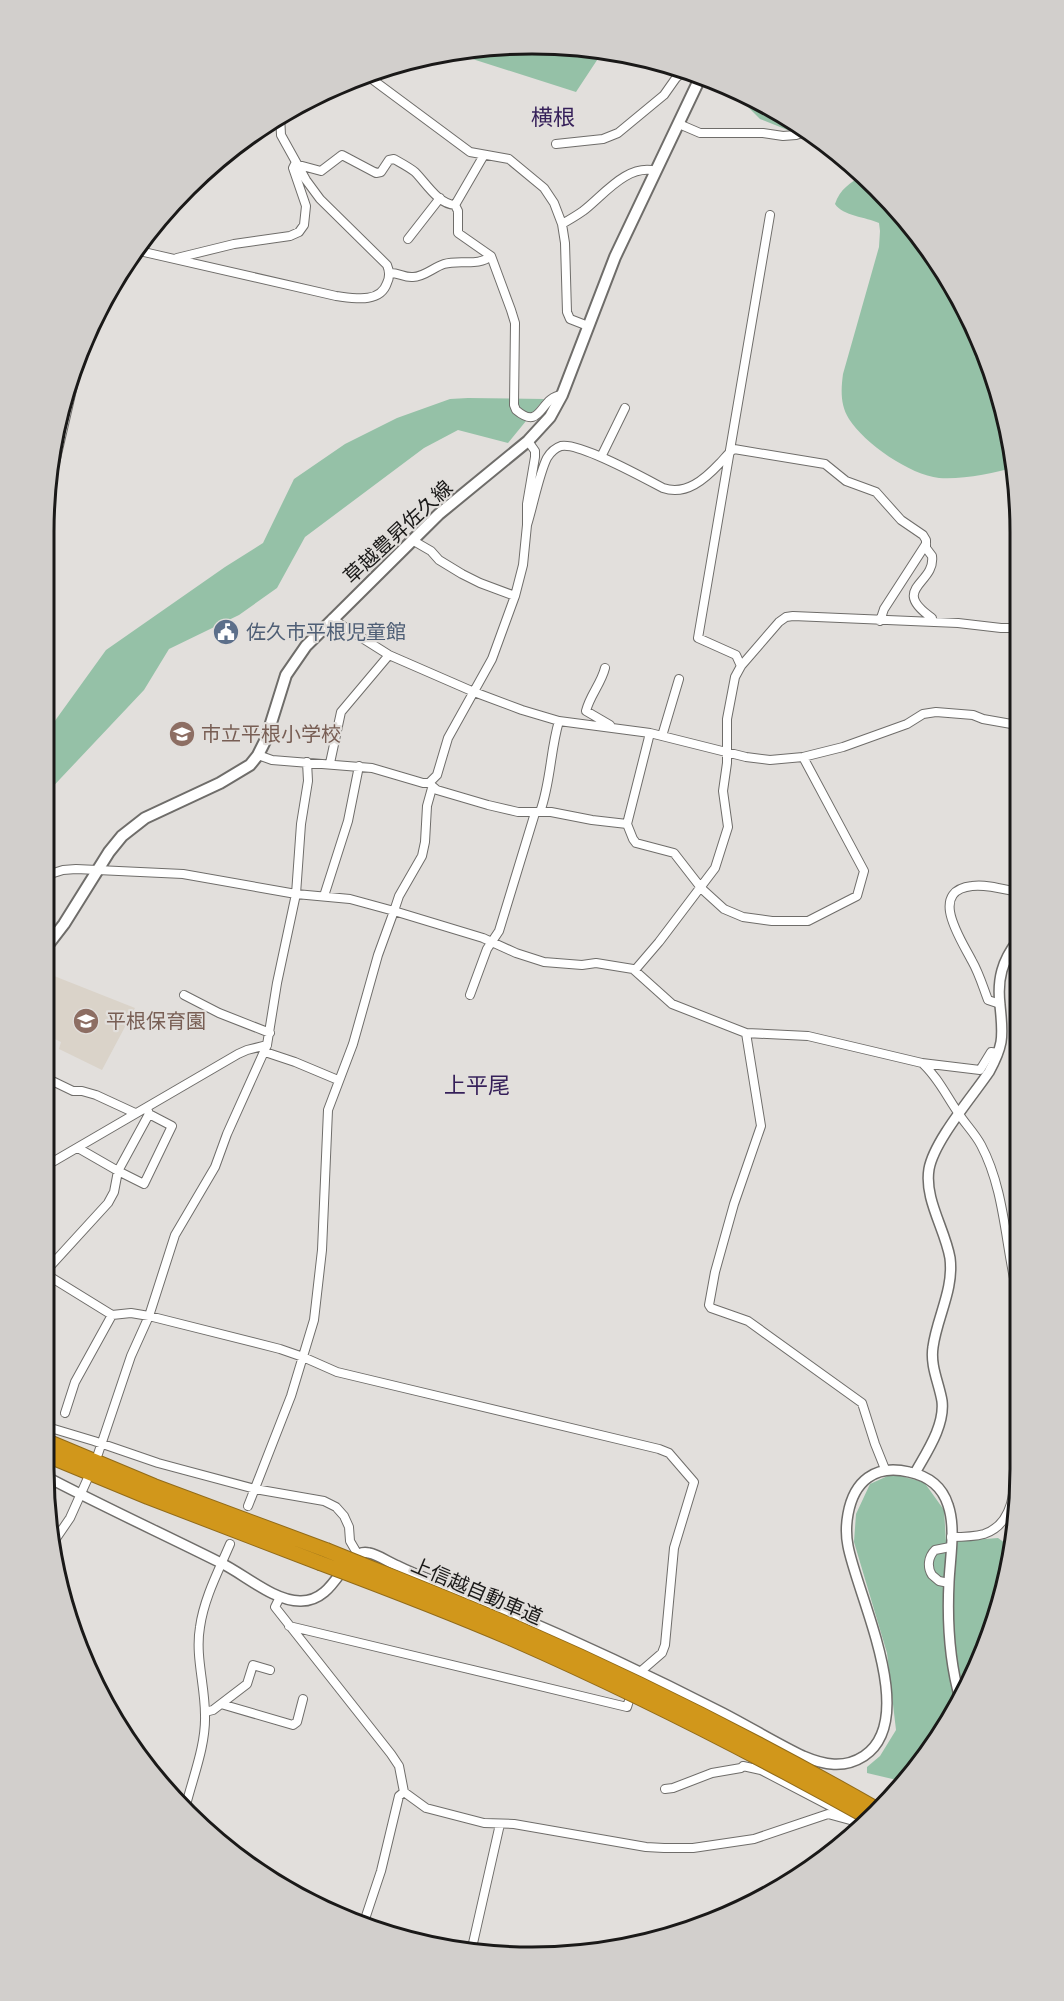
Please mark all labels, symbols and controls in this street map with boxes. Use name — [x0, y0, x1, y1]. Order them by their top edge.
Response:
district label: 横根 — [531, 103, 575, 131]
street label: 草越豊昇佐久線 — [338, 475, 458, 589]
public building icon: 佐久市平根児童館 — [211, 617, 241, 647]
place label: 佐久市平根児童館 — [246, 619, 406, 645]
school or university icon: 市立平根小学校 — [167, 719, 197, 749]
place label: 市立平根小学校 — [201, 721, 341, 747]
school or university icon: 平根保育園 — [71, 1006, 101, 1036]
place label: 平根保育園 — [106, 1008, 206, 1034]
district label: 上平尾 — [444, 1071, 510, 1099]
street label: 上信越自動車道 — [407, 1552, 547, 1630]

